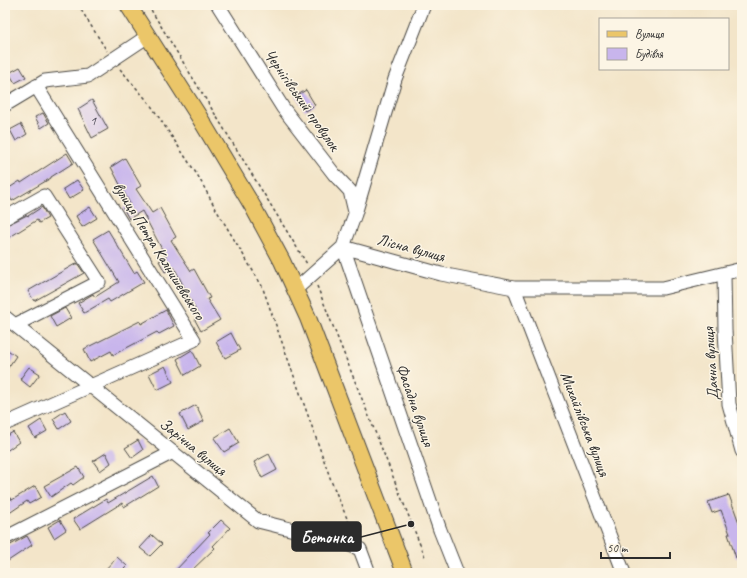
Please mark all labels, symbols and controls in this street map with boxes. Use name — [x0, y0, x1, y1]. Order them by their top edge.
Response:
legend — [599, 18, 729, 70]
text: Вулиця — [635, 26, 664, 42]
street label: Чернігівський провулок — [260, 45, 345, 156]
text: Будівля — [635, 46, 664, 62]
house number: 1 — [90, 112, 97, 129]
street label: вулиця Петра Калнишевського — [108, 178, 210, 325]
street label: Лісна вулиця — [375, 229, 448, 267]
street label: Дачна вулиця — [698, 326, 724, 401]
street label: Фасадна вулиця — [392, 361, 439, 450]
street label: Михайлівська вулиця — [556, 369, 615, 480]
street label: Зарічна вулиця — [155, 414, 232, 481]
callout: Бетонка — [292, 522, 361, 551]
text: Бетонка — [301, 527, 355, 548]
scale bar — [601, 534, 670, 560]
text: 50 m — [607, 540, 629, 556]

